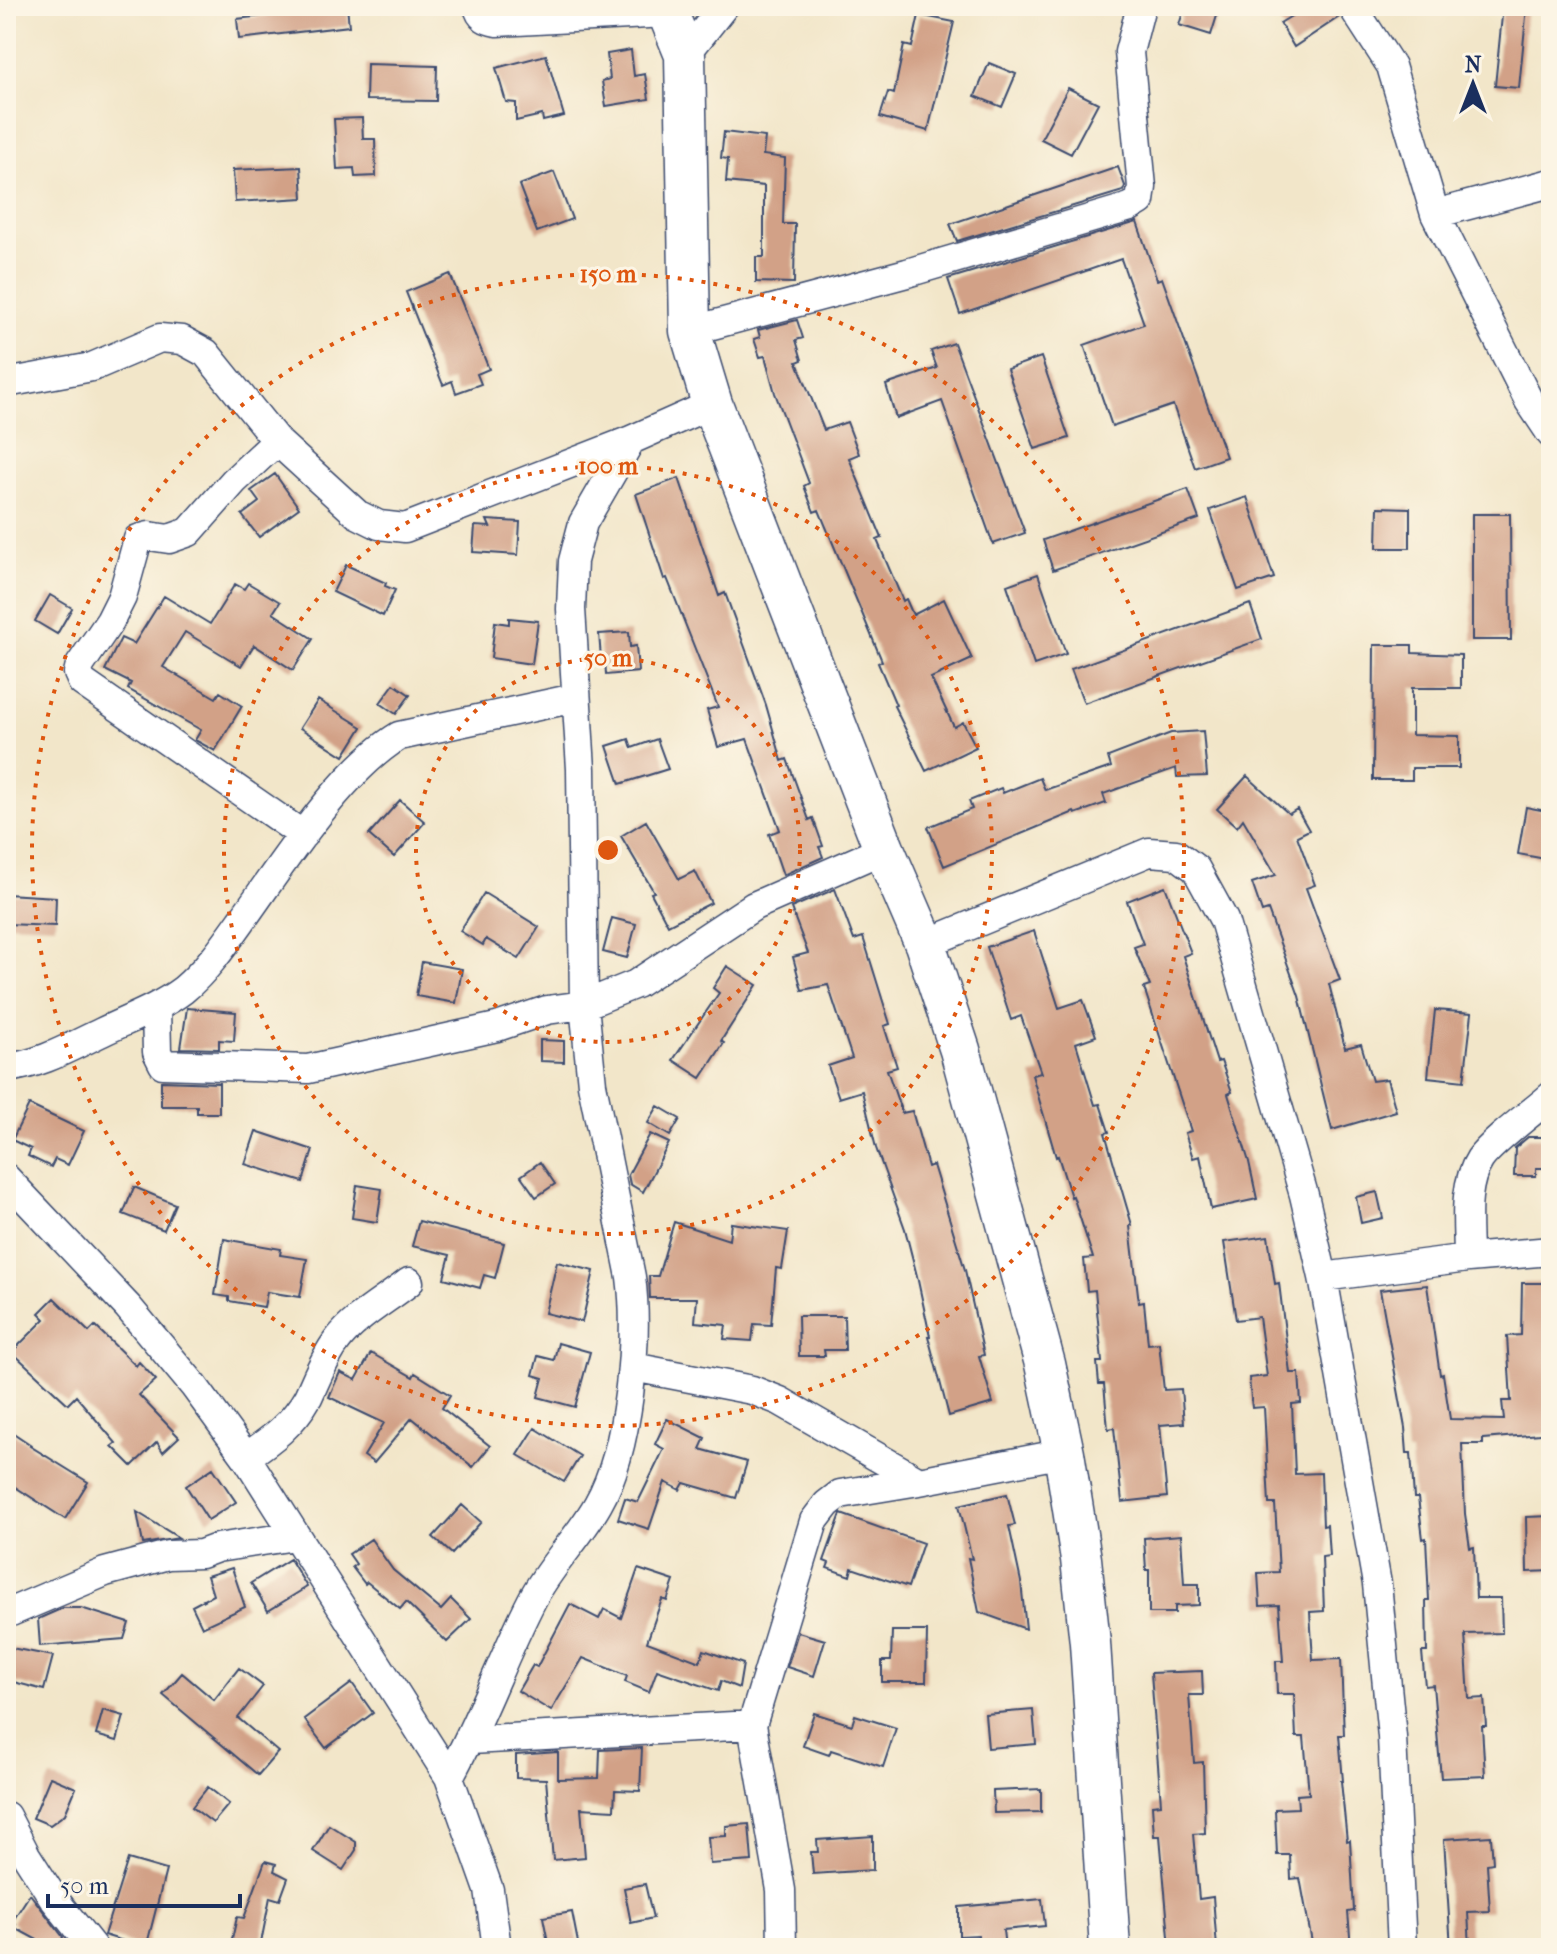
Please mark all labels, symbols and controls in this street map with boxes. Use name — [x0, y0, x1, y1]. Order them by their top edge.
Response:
north arrow — [1433, 44, 1513, 124]
text: N — [1465, 52, 1482, 78]
text: 150 m — [579, 260, 638, 288]
text: 100 m — [578, 452, 639, 480]
text: 50 m — [584, 644, 633, 672]
centre of rings — [594, 836, 622, 864]
scale bar — [48, 1858, 240, 1908]
text: 50 m — [60, 1872, 109, 1900]

